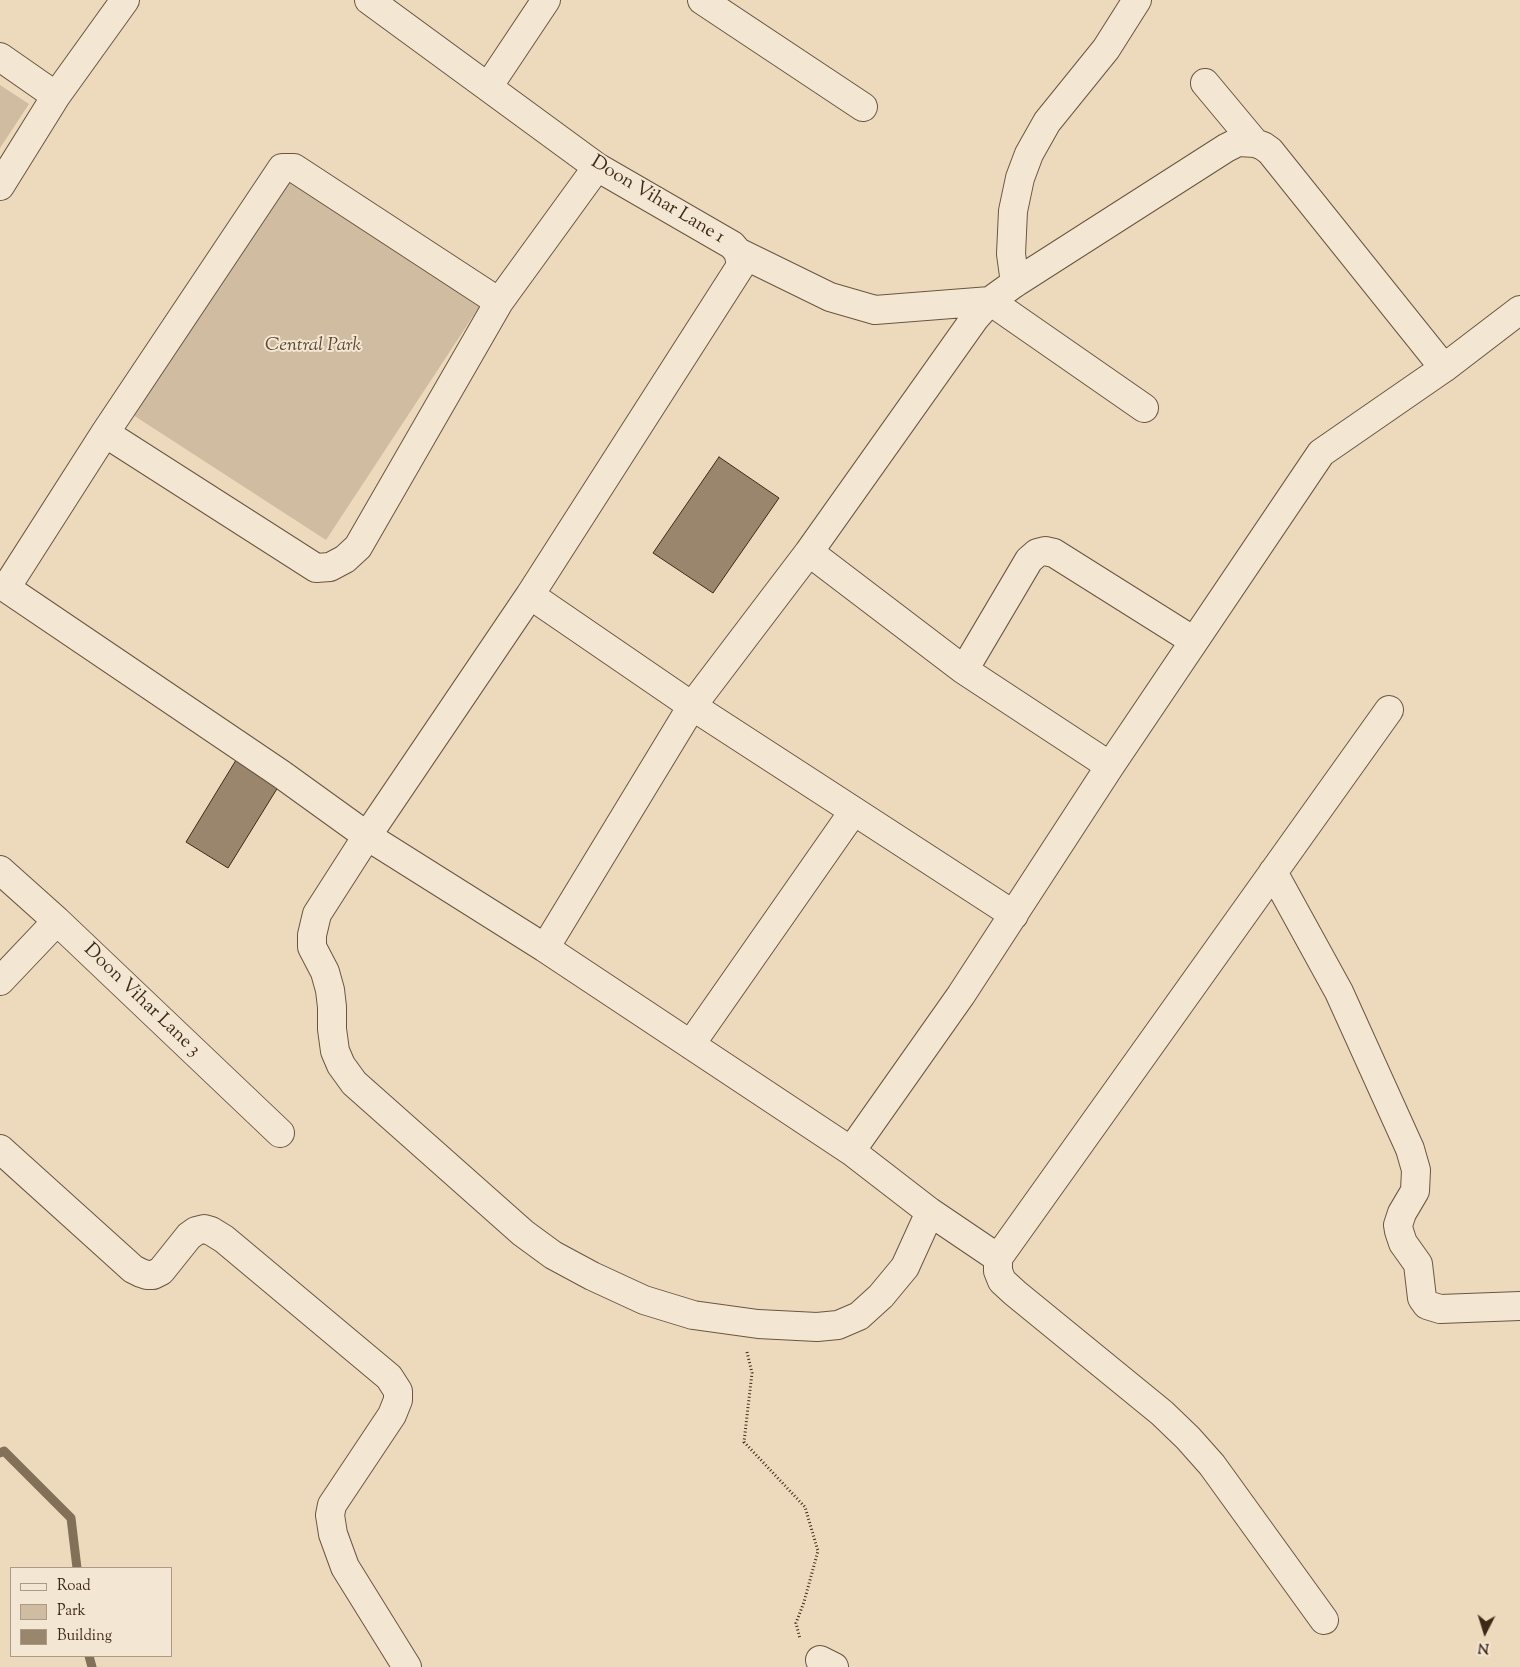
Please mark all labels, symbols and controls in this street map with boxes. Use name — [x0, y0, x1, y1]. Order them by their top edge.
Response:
street label: Doon Vihar Lane 1 — [586, 152, 728, 250]
park label: Central Park — [265, 336, 361, 358]
street label: Doon Vihar Lane 3 — [78, 940, 204, 1062]
legend — [10, 1567, 172, 1657]
text: Road — [57, 1576, 91, 1597]
text: Park — [57, 1601, 86, 1622]
north arrow — [1460, 1607, 1510, 1657]
text: Building — [57, 1626, 112, 1647]
text: N — [1477, 1636, 1490, 1657]

